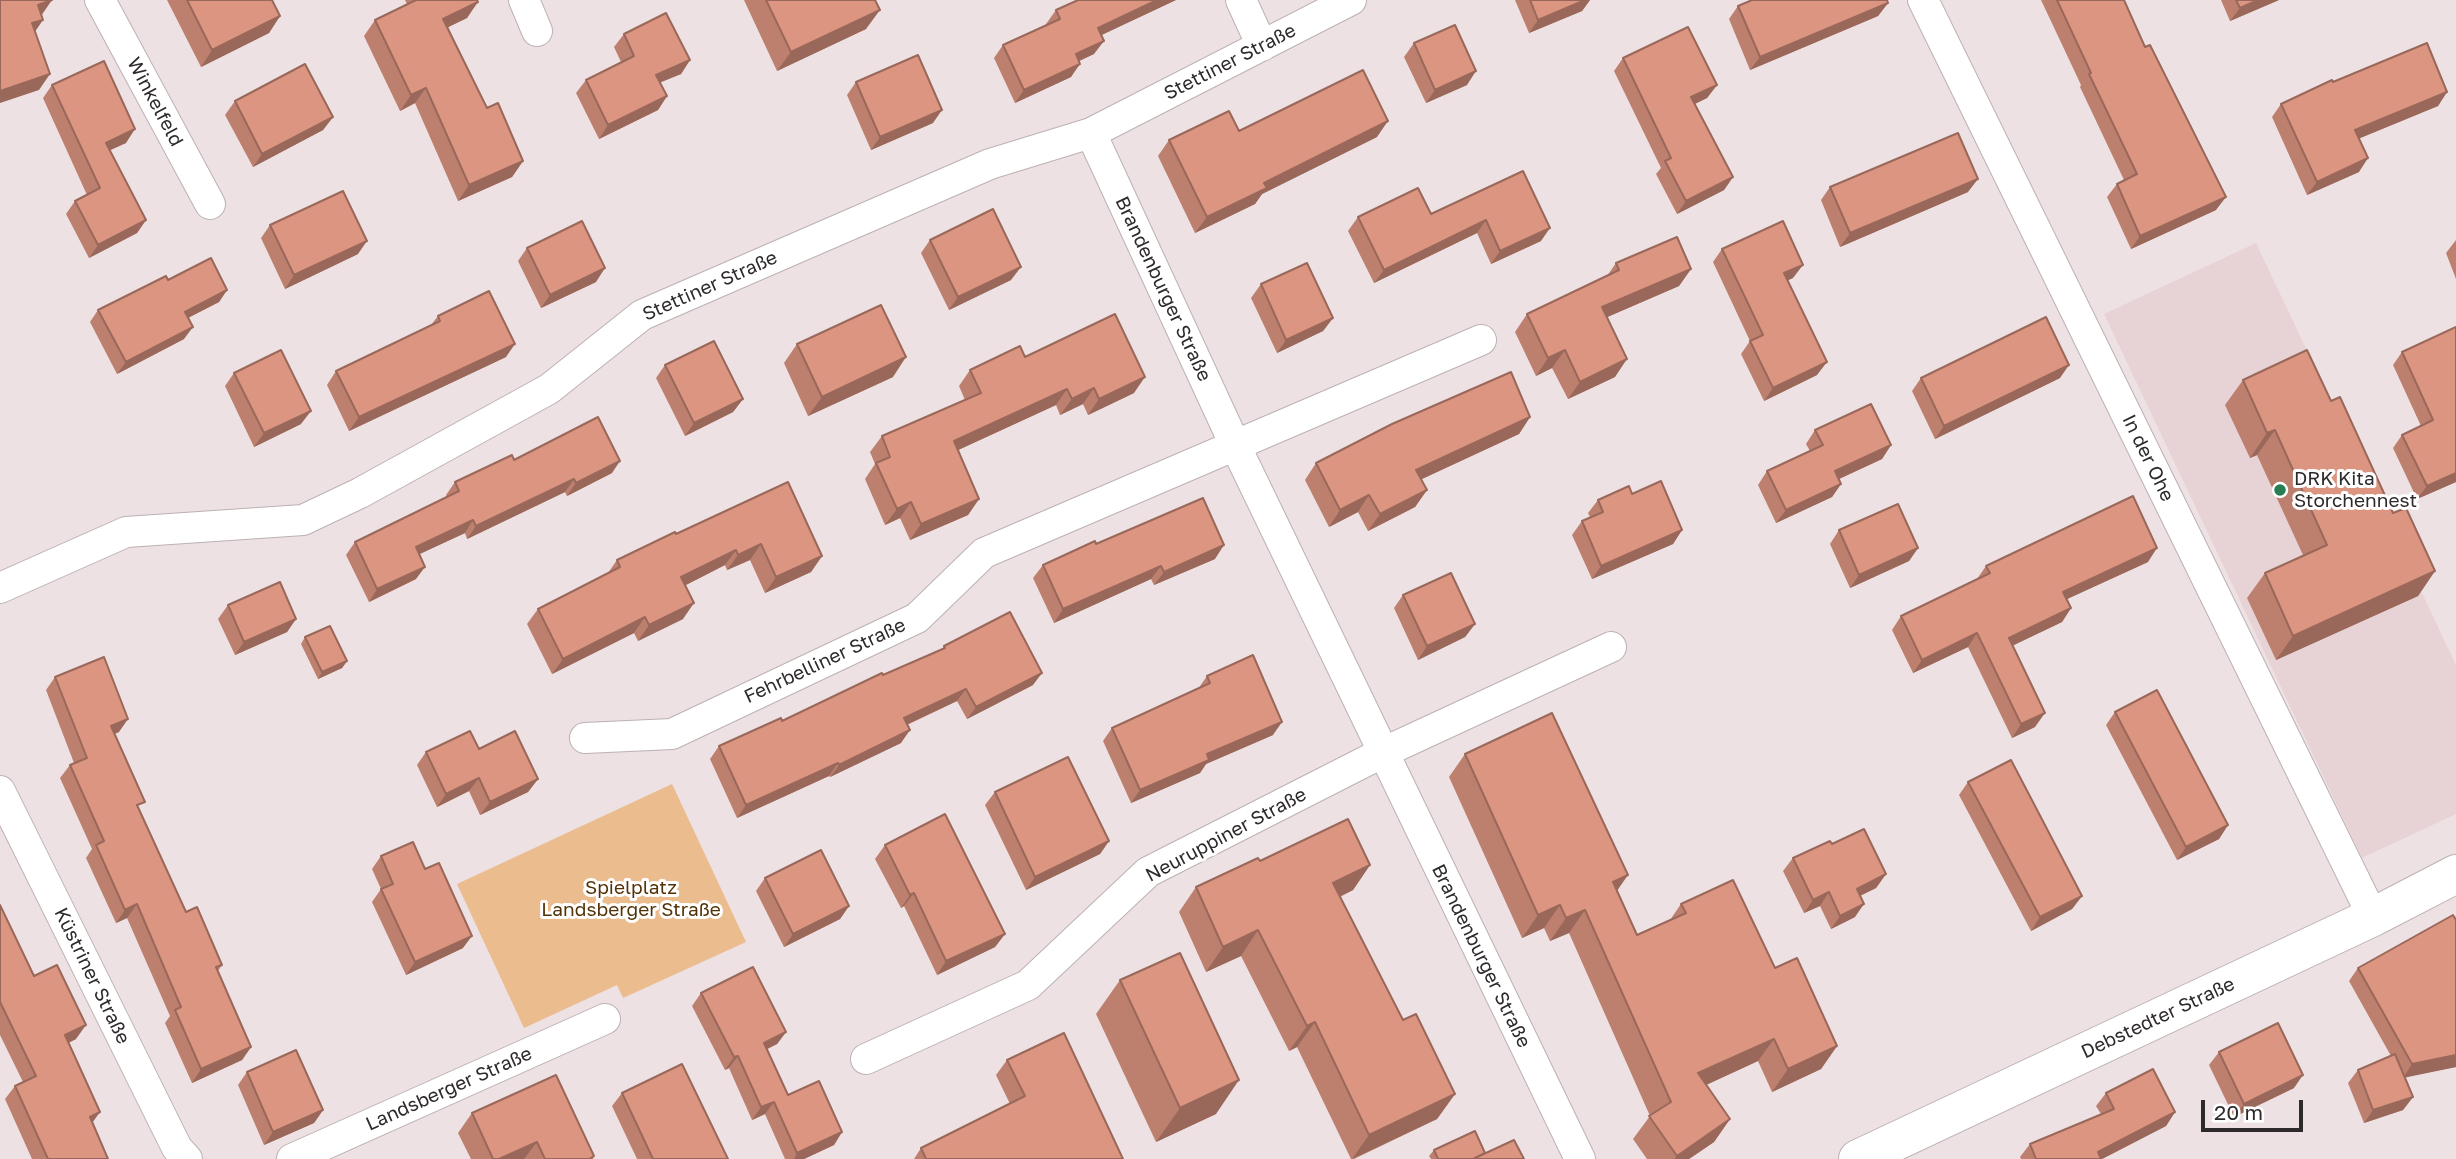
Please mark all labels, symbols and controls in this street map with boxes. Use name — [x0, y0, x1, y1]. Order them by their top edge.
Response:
street label: Stettiner Straße — [1160, 19, 1300, 105]
street label: Winkelfeld — [122, 54, 188, 150]
street label: Brandenburger Straße — [1110, 193, 1216, 385]
street label: Stettiner Straße — [639, 246, 781, 326]
street label: In der Ohe — [2117, 411, 2179, 505]
place label: DRK Kita Storchennest — [2294, 468, 2417, 512]
marker: DRK Kita Storchennest — [2272, 482, 2288, 498]
street label: Fehrbelliner Straße — [741, 614, 909, 708]
street label: Neuruppiner Straße — [1142, 783, 1310, 887]
street label: Brandenburger Straße — [1427, 860, 1535, 1052]
park label: Spielplatz Landsberger Straße — [541, 877, 721, 921]
street label: Küstriner Straße — [49, 904, 135, 1048]
street label: Debstedter Straße — [2078, 972, 2238, 1064]
street label: Landsberger Straße — [362, 1042, 536, 1136]
scale bar — [2204, 1086, 2306, 1130]
text: 20 m — [2214, 1099, 2263, 1125]

